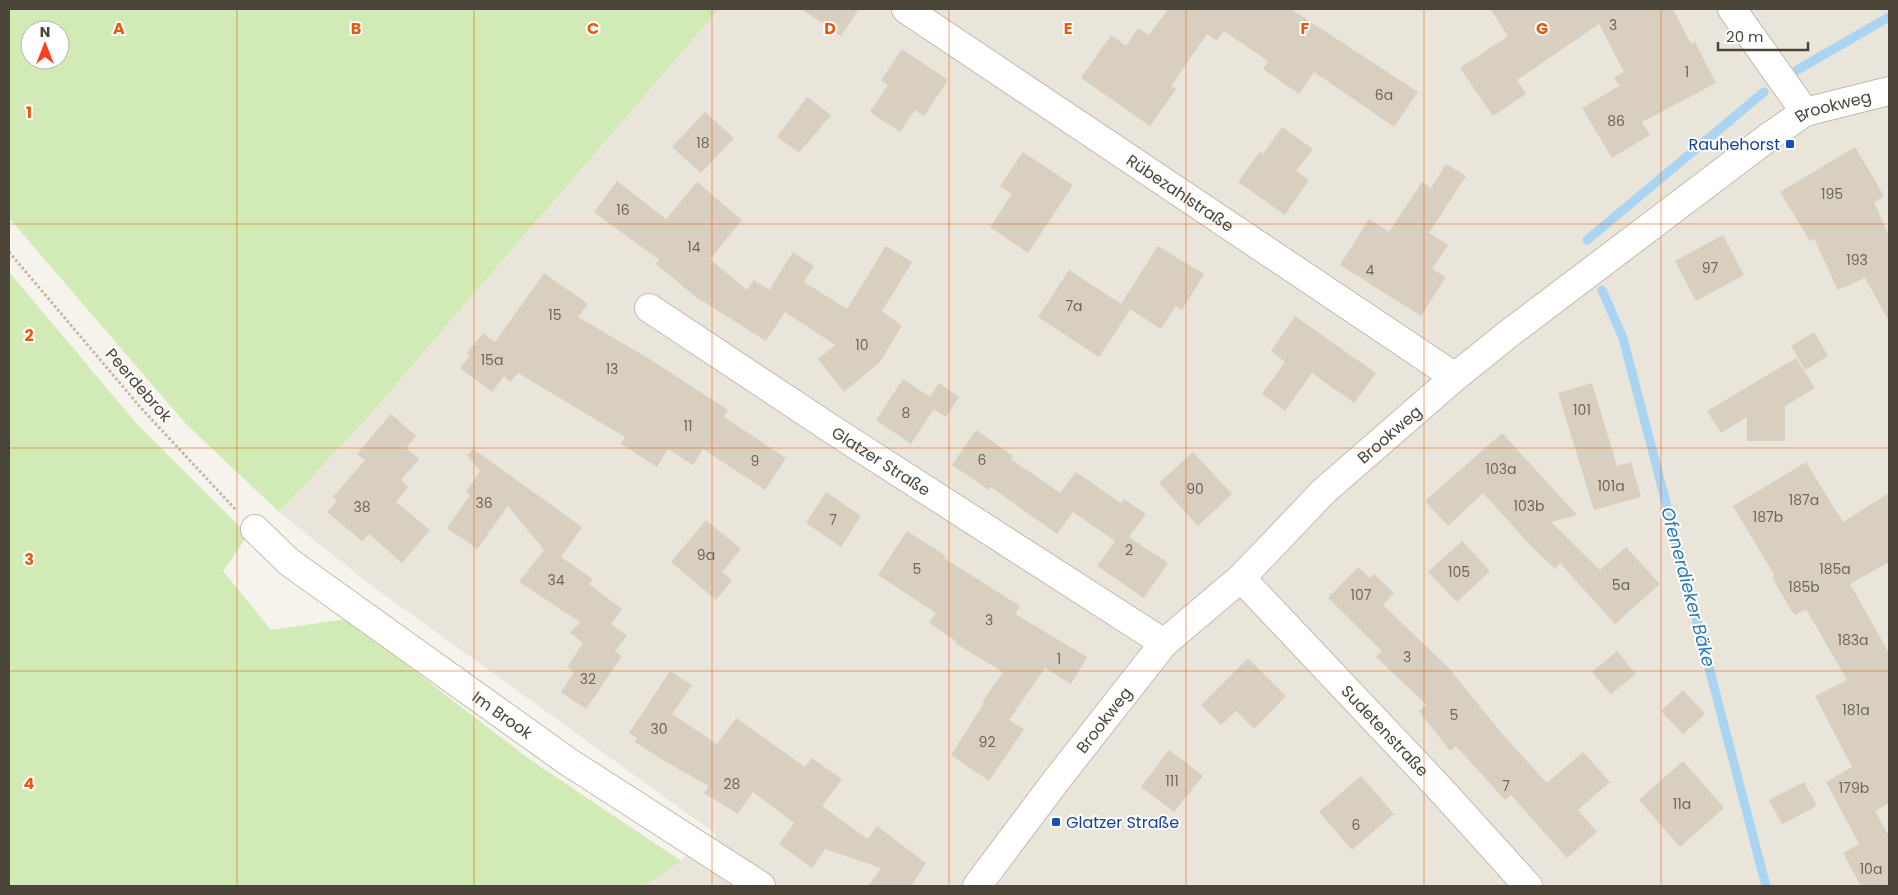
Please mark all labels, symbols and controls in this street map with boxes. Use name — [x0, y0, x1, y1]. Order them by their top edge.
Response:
house number: 3 — [1609, 15, 1617, 35]
text: A — [113, 17, 125, 40]
text: B — [351, 17, 361, 40]
text: C — [587, 17, 599, 40]
text: D — [824, 17, 836, 40]
text: E — [1064, 17, 1072, 40]
text: F — [1301, 17, 1310, 40]
text: G — [1536, 17, 1548, 40]
north arrow — [20, 20, 70, 70]
scale bar — [1718, 20, 1808, 52]
text: N — [40, 22, 50, 42]
text: 20 m — [1726, 26, 1764, 47]
house number: 1 — [1685, 62, 1689, 82]
house number: 6a — [1375, 85, 1393, 105]
street label: Brookweg — [1790, 85, 1874, 128]
text: 1 — [26, 101, 32, 124]
house number: 86 — [1607, 111, 1625, 131]
house number: 18 — [696, 133, 710, 153]
place label: Rauhehorst — [1688, 133, 1780, 156]
marker: Rauhehorst — [1784, 138, 1796, 150]
street label: Rübezahlstraße — [1122, 149, 1238, 238]
house number: 195 — [1821, 184, 1843, 204]
house number: 16 — [616, 200, 630, 220]
house number: 14 — [687, 237, 701, 257]
house number: 193 — [1846, 250, 1868, 270]
house number: 97 — [1702, 258, 1719, 278]
house number: 4 — [1366, 260, 1375, 280]
house number: 7a — [1065, 296, 1083, 316]
house number: 15 — [548, 305, 562, 325]
text: 2 — [24, 324, 34, 347]
house number: 10 — [855, 335, 869, 355]
street label: Peerdebrok — [100, 343, 178, 428]
house number: 15a — [481, 350, 503, 370]
house number: 13 — [606, 359, 618, 379]
street label: Brookweg — [1352, 400, 1427, 469]
house number: 101 — [1573, 400, 1591, 420]
house number: 8 — [902, 403, 911, 423]
house number: 11 — [684, 416, 692, 436]
street label: Glatzer Straße — [827, 421, 935, 502]
house number: 6 — [978, 450, 987, 470]
house number: 9 — [751, 451, 759, 471]
house number: 103a — [1486, 459, 1516, 479]
house number: 101a — [1597, 476, 1625, 496]
house number: 90 — [1186, 479, 1204, 499]
house number: 187a — [1789, 490, 1819, 510]
house number: 36 — [475, 493, 493, 513]
house number: 103b — [1514, 496, 1544, 516]
house number: 38 — [353, 497, 371, 517]
water label: Ofenerdieker Bäke — [1655, 504, 1722, 670]
house number: 187b — [1753, 507, 1783, 527]
house number: 7 — [829, 510, 837, 530]
house number: 2 — [1125, 540, 1133, 560]
house number: 9a — [697, 545, 715, 565]
text: 3 — [24, 548, 34, 571]
house number: 5 — [913, 559, 921, 579]
house number: 185a — [1819, 559, 1851, 579]
house number: 105 — [1448, 562, 1470, 582]
house number: 34 — [547, 570, 565, 590]
house number: 5a — [1612, 575, 1630, 595]
house number: 185b — [1788, 577, 1820, 597]
house number: 107 — [1351, 585, 1372, 605]
house number: 3 — [985, 610, 993, 630]
house number: 183a — [1837, 630, 1869, 650]
house number: 3 — [1403, 647, 1411, 667]
house number: 1 — [1057, 649, 1061, 669]
house number: 32 — [580, 669, 596, 689]
street label: Sudetenstraße — [1336, 680, 1434, 782]
street label: Brookweg — [1071, 682, 1137, 758]
street label: Im Brook — [467, 686, 538, 745]
house number: 181a — [1842, 700, 1870, 720]
house number: 5 — [1450, 705, 1458, 725]
house number: 30 — [650, 719, 668, 739]
house number: 92 — [979, 732, 995, 752]
house number: 111 — [1165, 771, 1179, 791]
text: 4 — [24, 772, 35, 795]
house number: 28 — [724, 774, 741, 794]
house number: 7 — [1502, 776, 1510, 796]
house number: 179b — [1839, 778, 1869, 798]
house number: 11a — [1673, 794, 1691, 814]
place label: Glatzer Straße — [1066, 811, 1179, 834]
house number: 6 — [1352, 815, 1361, 835]
marker: Glatzer Straße — [1050, 816, 1062, 828]
house number: 10a — [1860, 859, 1882, 879]

